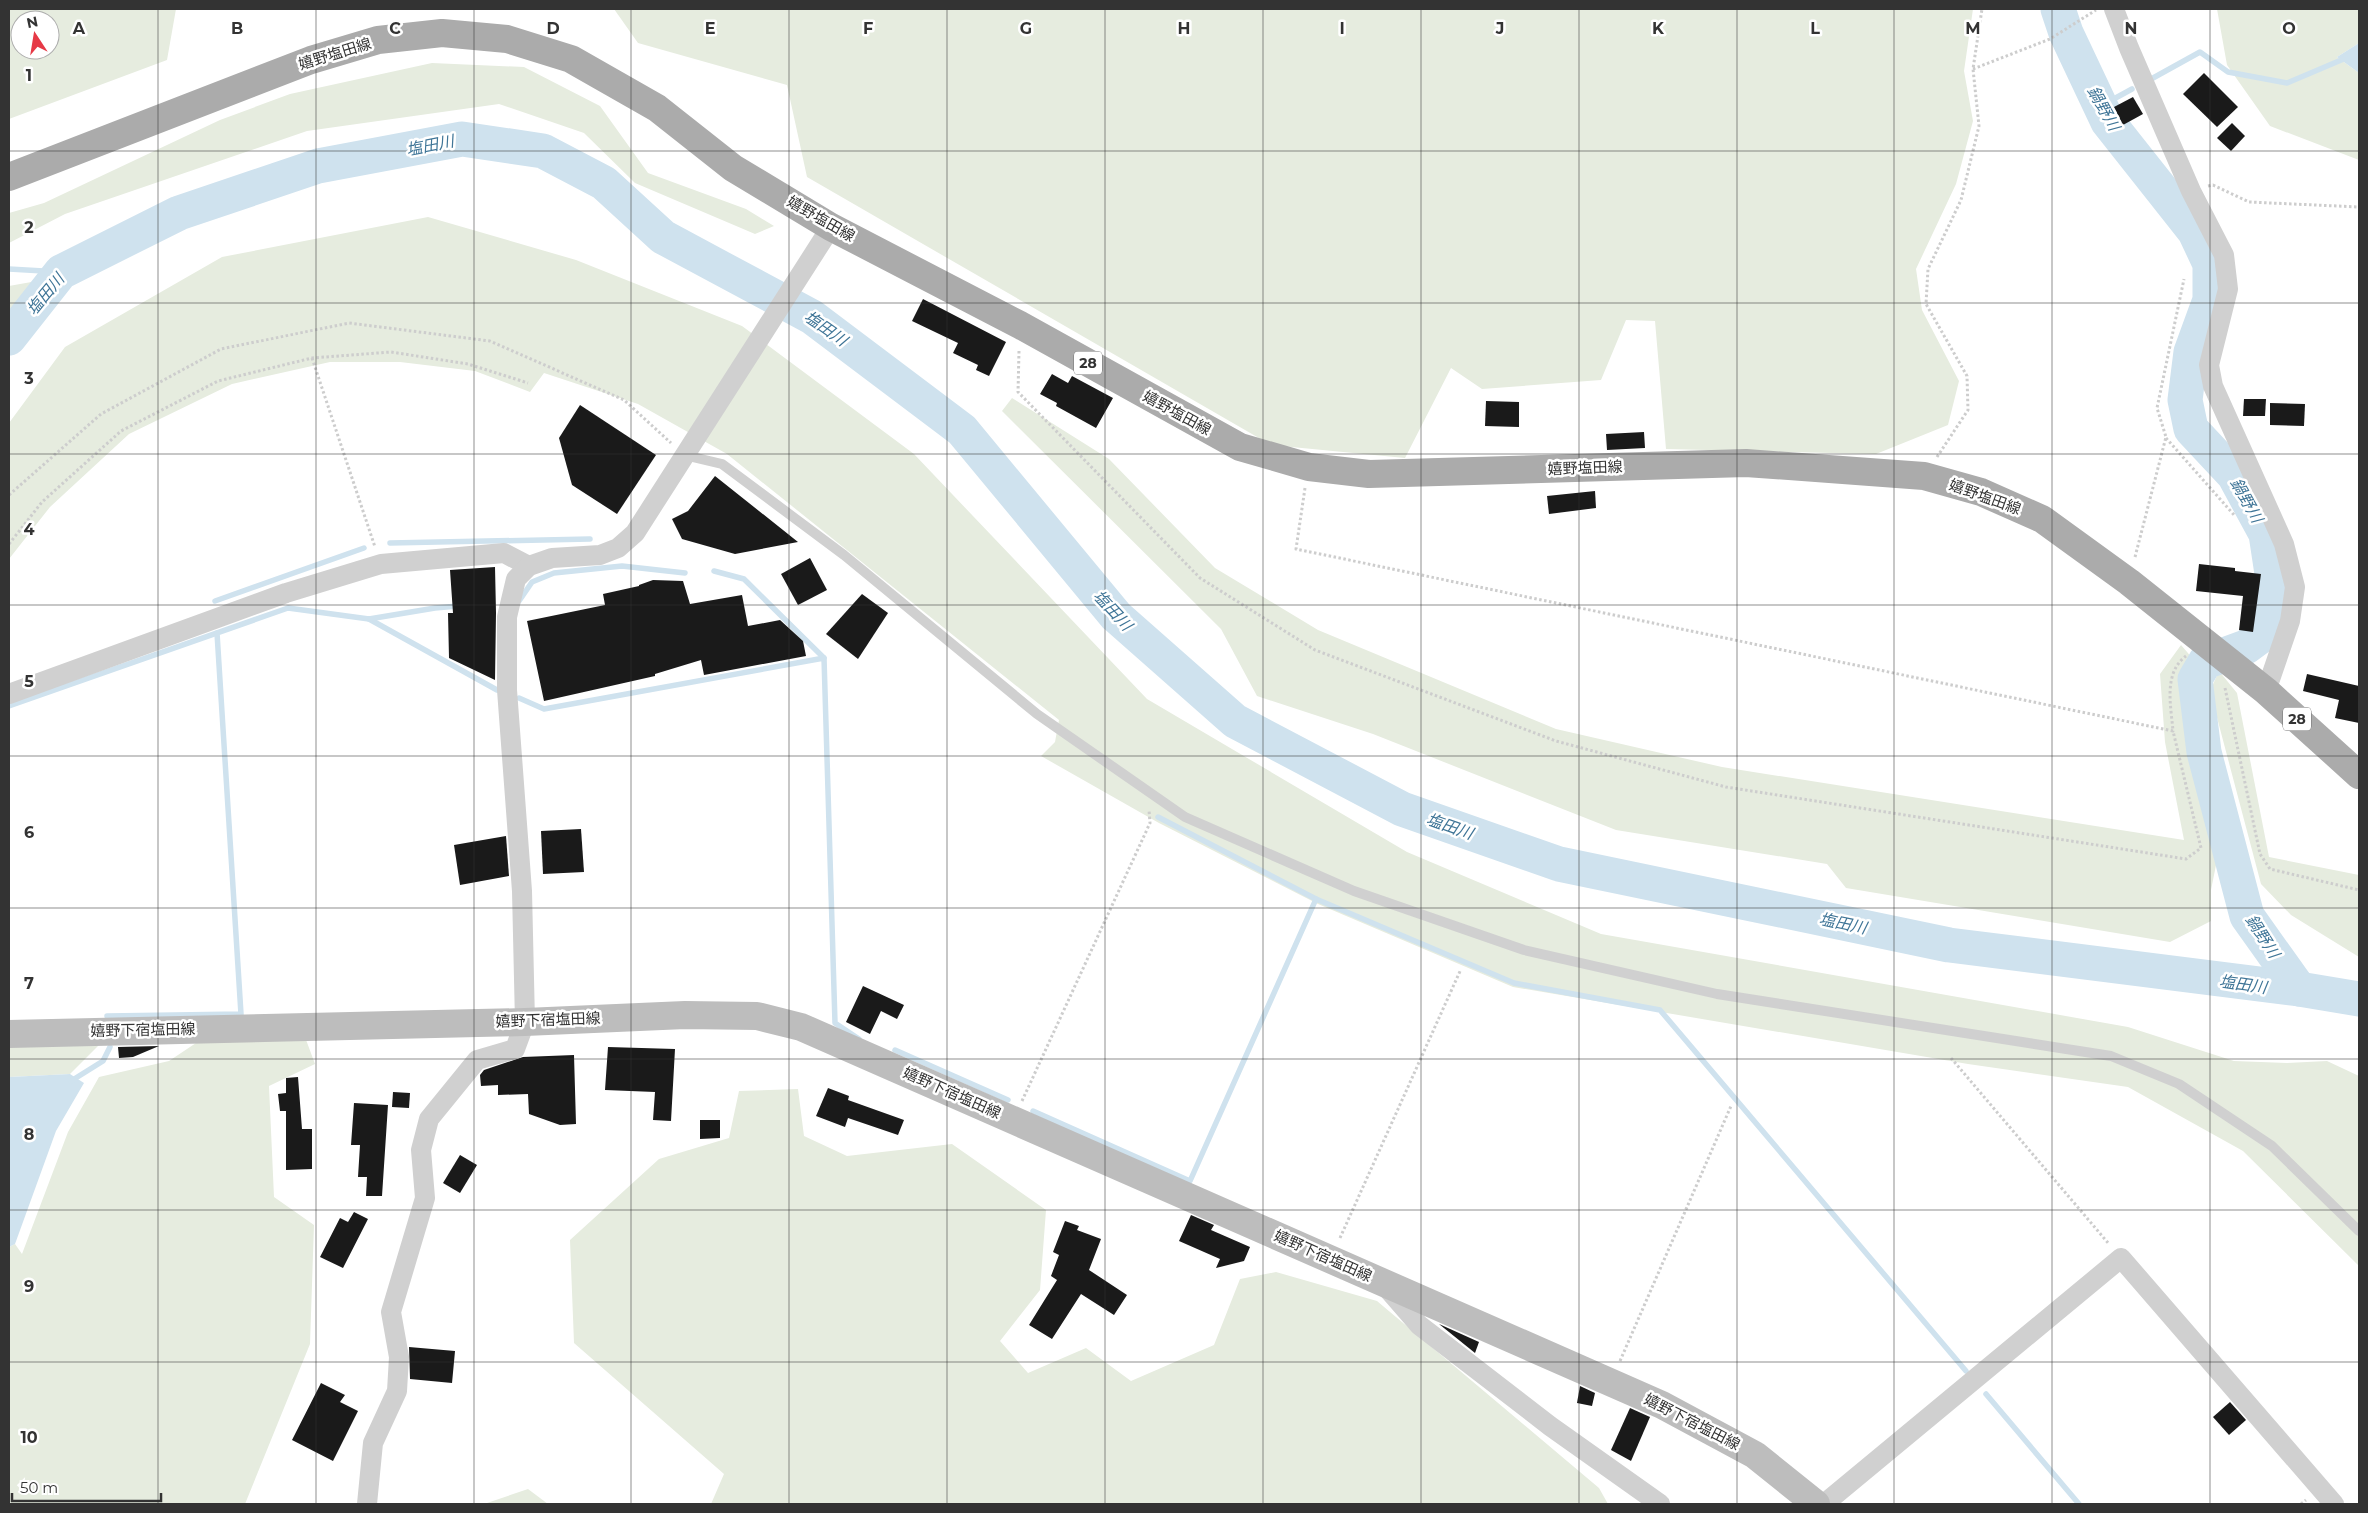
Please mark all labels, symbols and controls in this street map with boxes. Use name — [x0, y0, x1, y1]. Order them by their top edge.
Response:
north arrow — [10, 10, 60, 60]
text: N — [25, 12, 40, 32]
text: A — [72, 19, 86, 38]
text: B — [231, 19, 243, 38]
text: C — [389, 19, 401, 38]
text: D — [546, 19, 560, 38]
text: E — [705, 19, 715, 38]
text: F — [863, 19, 873, 38]
text: G — [1020, 19, 1032, 38]
text: H — [1178, 19, 1190, 38]
text: I — [1339, 19, 1345, 38]
text: J — [1495, 19, 1504, 38]
text: K — [1652, 19, 1665, 38]
text: L — [1810, 19, 1820, 38]
text: M — [1965, 19, 1981, 38]
text: N — [2125, 19, 2137, 38]
text: O — [2282, 19, 2296, 38]
street label: 嬉野塩田線 — [296, 33, 374, 74]
text: 1 — [26, 66, 32, 85]
water label: 鍋野川 — [2084, 83, 2124, 136]
water label: 塩田川 — [405, 131, 457, 159]
street label: 嬉野塩田線 — [784, 192, 858, 246]
text: 2 — [24, 218, 34, 237]
water label: 塩田川 — [23, 268, 69, 319]
water label: 塩田川 — [801, 307, 852, 351]
road number: 28 — [1074, 352, 1102, 374]
text: 3 — [23, 369, 34, 388]
street label: 嬉野塩田線 — [1140, 386, 1215, 439]
street label: 嬉野塩田線 — [1547, 457, 1623, 478]
street label: 嬉野塩田線 — [1947, 475, 2024, 518]
water label: 鍋野川 — [2227, 475, 2267, 528]
text: 4 — [23, 520, 35, 539]
water label: 塩田川 — [1089, 586, 1137, 636]
text: 5 — [24, 672, 34, 691]
road number: 28 — [2283, 708, 2311, 731]
water label: 塩田川 — [1424, 810, 1478, 844]
text: 6 — [24, 823, 34, 842]
water label: 塩田川 — [1817, 909, 1870, 938]
water label: 鍋野川 — [2242, 911, 2285, 963]
water label: 塩田川 — [2218, 972, 2270, 998]
text: 7 — [24, 974, 34, 993]
street label: 嬉野下宿塩田線 — [495, 1008, 601, 1031]
street label: 嬉野下宿塩田線 — [90, 1019, 196, 1040]
street label: 嬉野下宿塩田線 — [900, 1063, 1004, 1123]
text: 8 — [24, 1125, 34, 1144]
street label: 嬉野下宿塩田線 — [1271, 1226, 1375, 1286]
text: 9 — [24, 1277, 34, 1296]
street label: 嬉野下宿塩田線 — [1641, 1389, 1743, 1454]
text: 10 — [20, 1428, 38, 1447]
scale bar — [12, 1470, 161, 1502]
text: 50 m — [20, 1478, 58, 1497]

